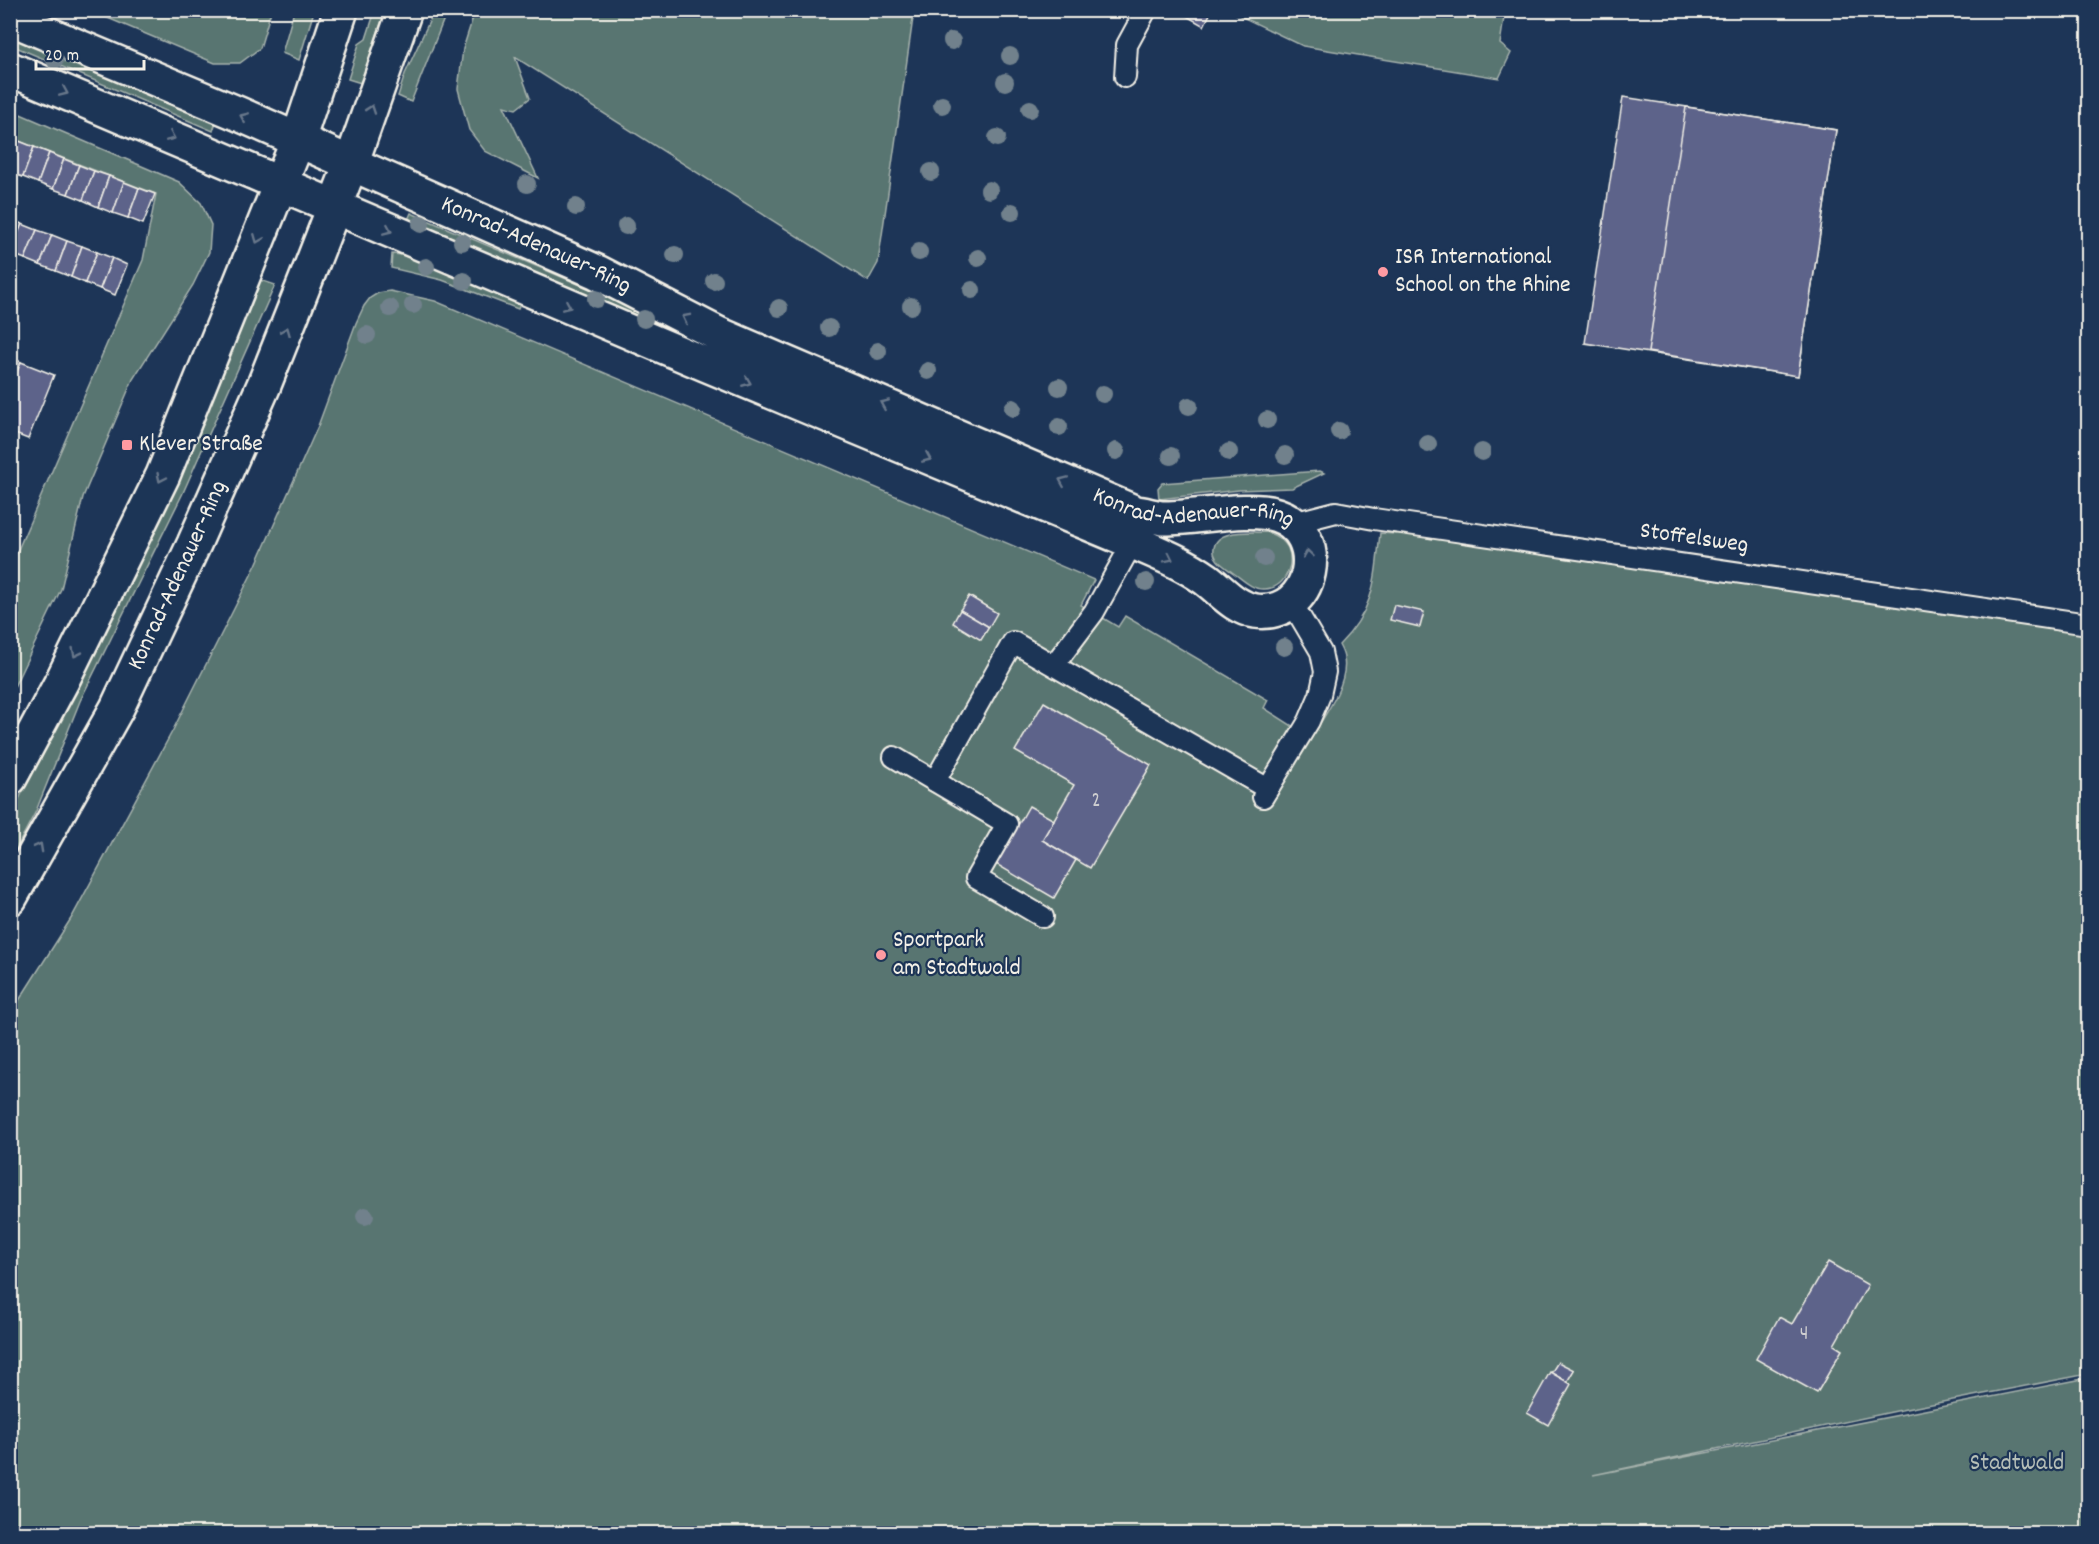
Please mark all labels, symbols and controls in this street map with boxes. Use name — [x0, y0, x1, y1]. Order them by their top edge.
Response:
scale bar — [36, 33, 144, 71]
text: 20 m — [45, 44, 79, 69]
one-way arrow — [57, 85, 68, 97]
one-way arrow — [364, 104, 377, 115]
one-way arrow — [240, 112, 251, 124]
one-way arrow — [164, 130, 175, 142]
street label: Konrad-Adenauer-Ring — [435, 188, 637, 304]
one-way arrow — [382, 223, 393, 235]
one-way arrow — [253, 232, 265, 243]
place label: ISR International School on the Rhine — [1395, 241, 1571, 303]
marker: ISR International School on the Rhine — [1376, 265, 1390, 279]
one-way arrow — [561, 299, 572, 311]
one-way arrow — [682, 313, 693, 325]
one-way arrow — [279, 326, 291, 337]
one-way arrow — [741, 375, 752, 387]
one-way arrow — [880, 400, 891, 412]
place label: Klever Straße — [139, 428, 263, 462]
marker: Klever Straße — [120, 438, 134, 452]
one-way arrow — [920, 450, 931, 462]
one-way arrow — [156, 471, 168, 482]
street label: Konrad-Adenauer-Ring — [120, 475, 237, 676]
one-way arrow — [1059, 477, 1070, 489]
street label: Konrad-Adenauer-Ring — [1087, 479, 1302, 537]
street label: Stoffelsweg — [1638, 515, 1750, 563]
one-way arrow — [1303, 549, 1315, 558]
one-way arrow — [1162, 551, 1173, 562]
one-way arrow — [71, 647, 83, 658]
house number: 2 — [1091, 787, 1101, 817]
one-way arrow — [32, 843, 43, 853]
place label: Sportpark am Stadtwald — [893, 924, 1021, 986]
marker: Sportpark am Stadtwald — [874, 948, 888, 962]
house number: 4 — [1800, 1320, 1808, 1350]
park label: Stadtwald — [1970, 1447, 2064, 1481]

